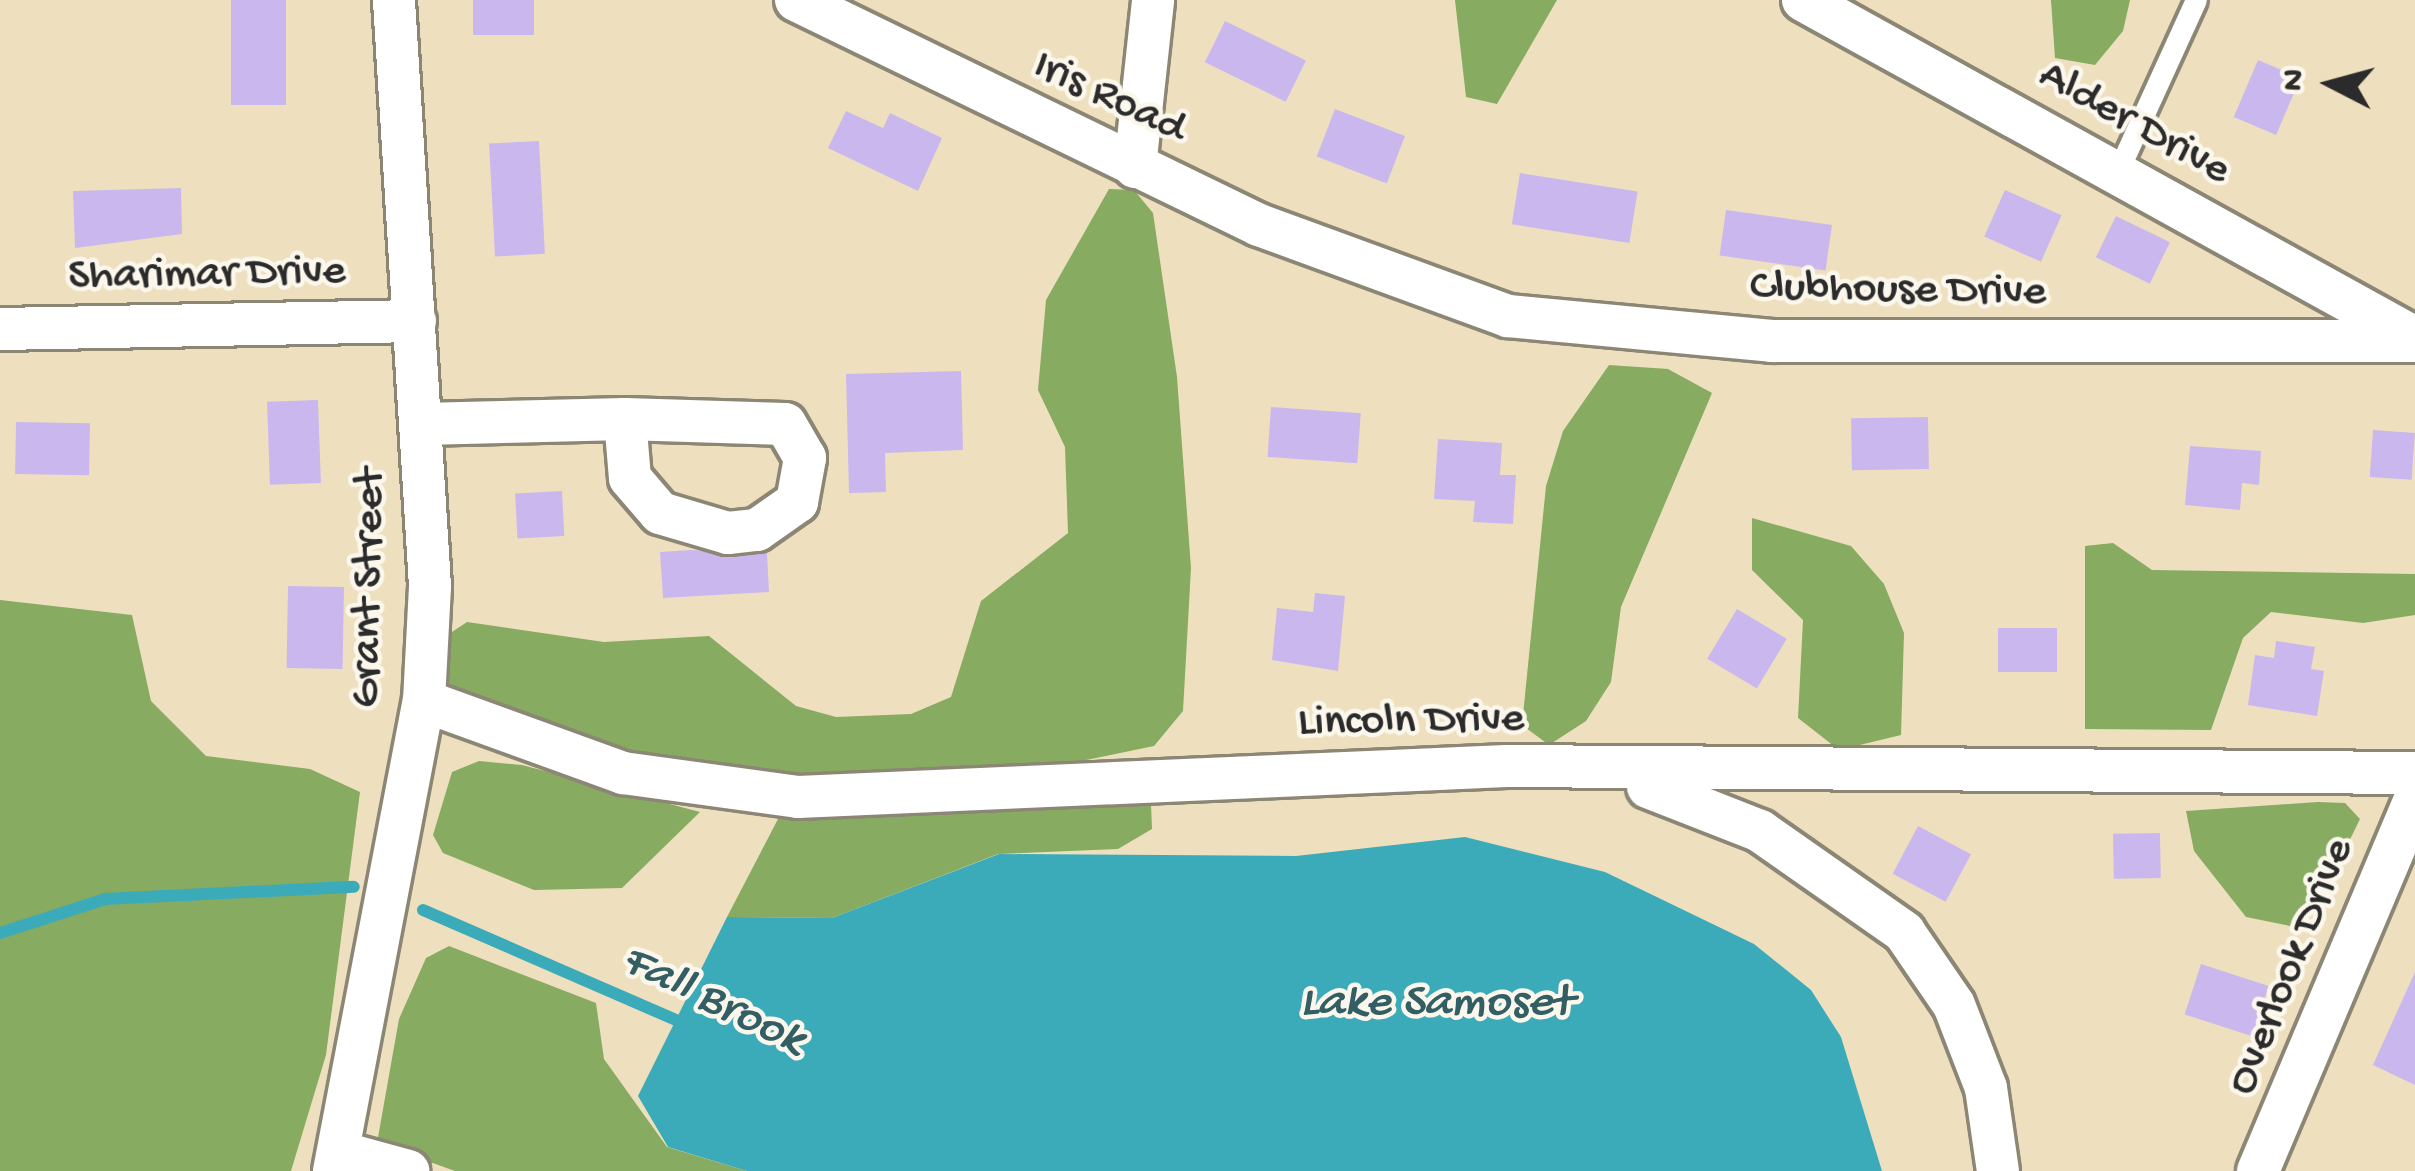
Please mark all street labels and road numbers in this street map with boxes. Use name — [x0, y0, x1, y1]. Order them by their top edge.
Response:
street label: Iris Road — [1024, 39, 1194, 157]
street label: Alder Drive — [2029, 49, 2239, 199]
street label: Sharimar Drive — [68, 246, 346, 304]
street label: Clubhouse Drive — [1749, 261, 2047, 321]
street label: Grant Street — [341, 468, 399, 708]
street label: Lincoln Drive — [1297, 693, 1525, 751]
street label: Overlook Drive — [2216, 831, 2368, 1103]

